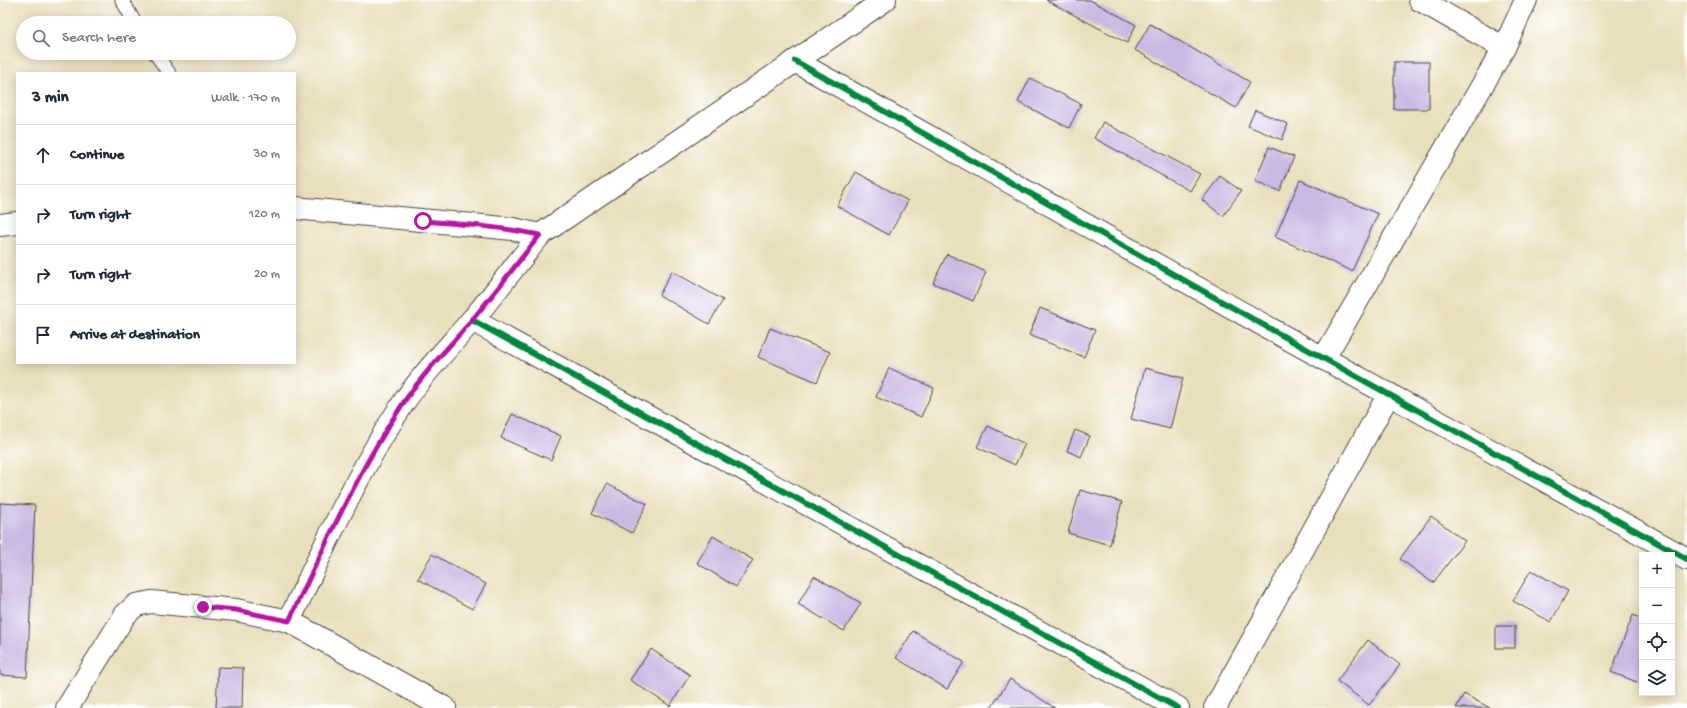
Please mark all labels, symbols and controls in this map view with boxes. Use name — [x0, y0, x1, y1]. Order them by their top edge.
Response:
search box — [16, 16, 296, 60]
icon: search — [30, 27, 52, 49]
text: Search here — [62, 29, 136, 47]
text: 3 min — [32, 88, 69, 108]
text: Walk · 170 m — [211, 91, 280, 106]
icon: ahead — [32, 144, 54, 166]
text: Continue — [70, 146, 124, 164]
text: 30 m — [254, 147, 280, 162]
icon: right — [32, 204, 54, 226]
text: Turn right — [70, 206, 130, 224]
text: 120 m — [249, 207, 280, 222]
route start — [414, 212, 432, 230]
icon: right — [32, 264, 54, 286]
text: Turn right — [70, 266, 130, 284]
text: 20 m — [254, 267, 280, 282]
icon: arrive — [32, 324, 54, 346]
text: Arrive at destination — [70, 326, 200, 344]
map controls — [1639, 552, 1675, 696]
button: + — [1639, 552, 1675, 588]
button: − — [1639, 588, 1675, 624]
route end — [194, 598, 212, 616]
button: locate — [1639, 624, 1675, 660]
button: layers — [1639, 660, 1675, 696]

